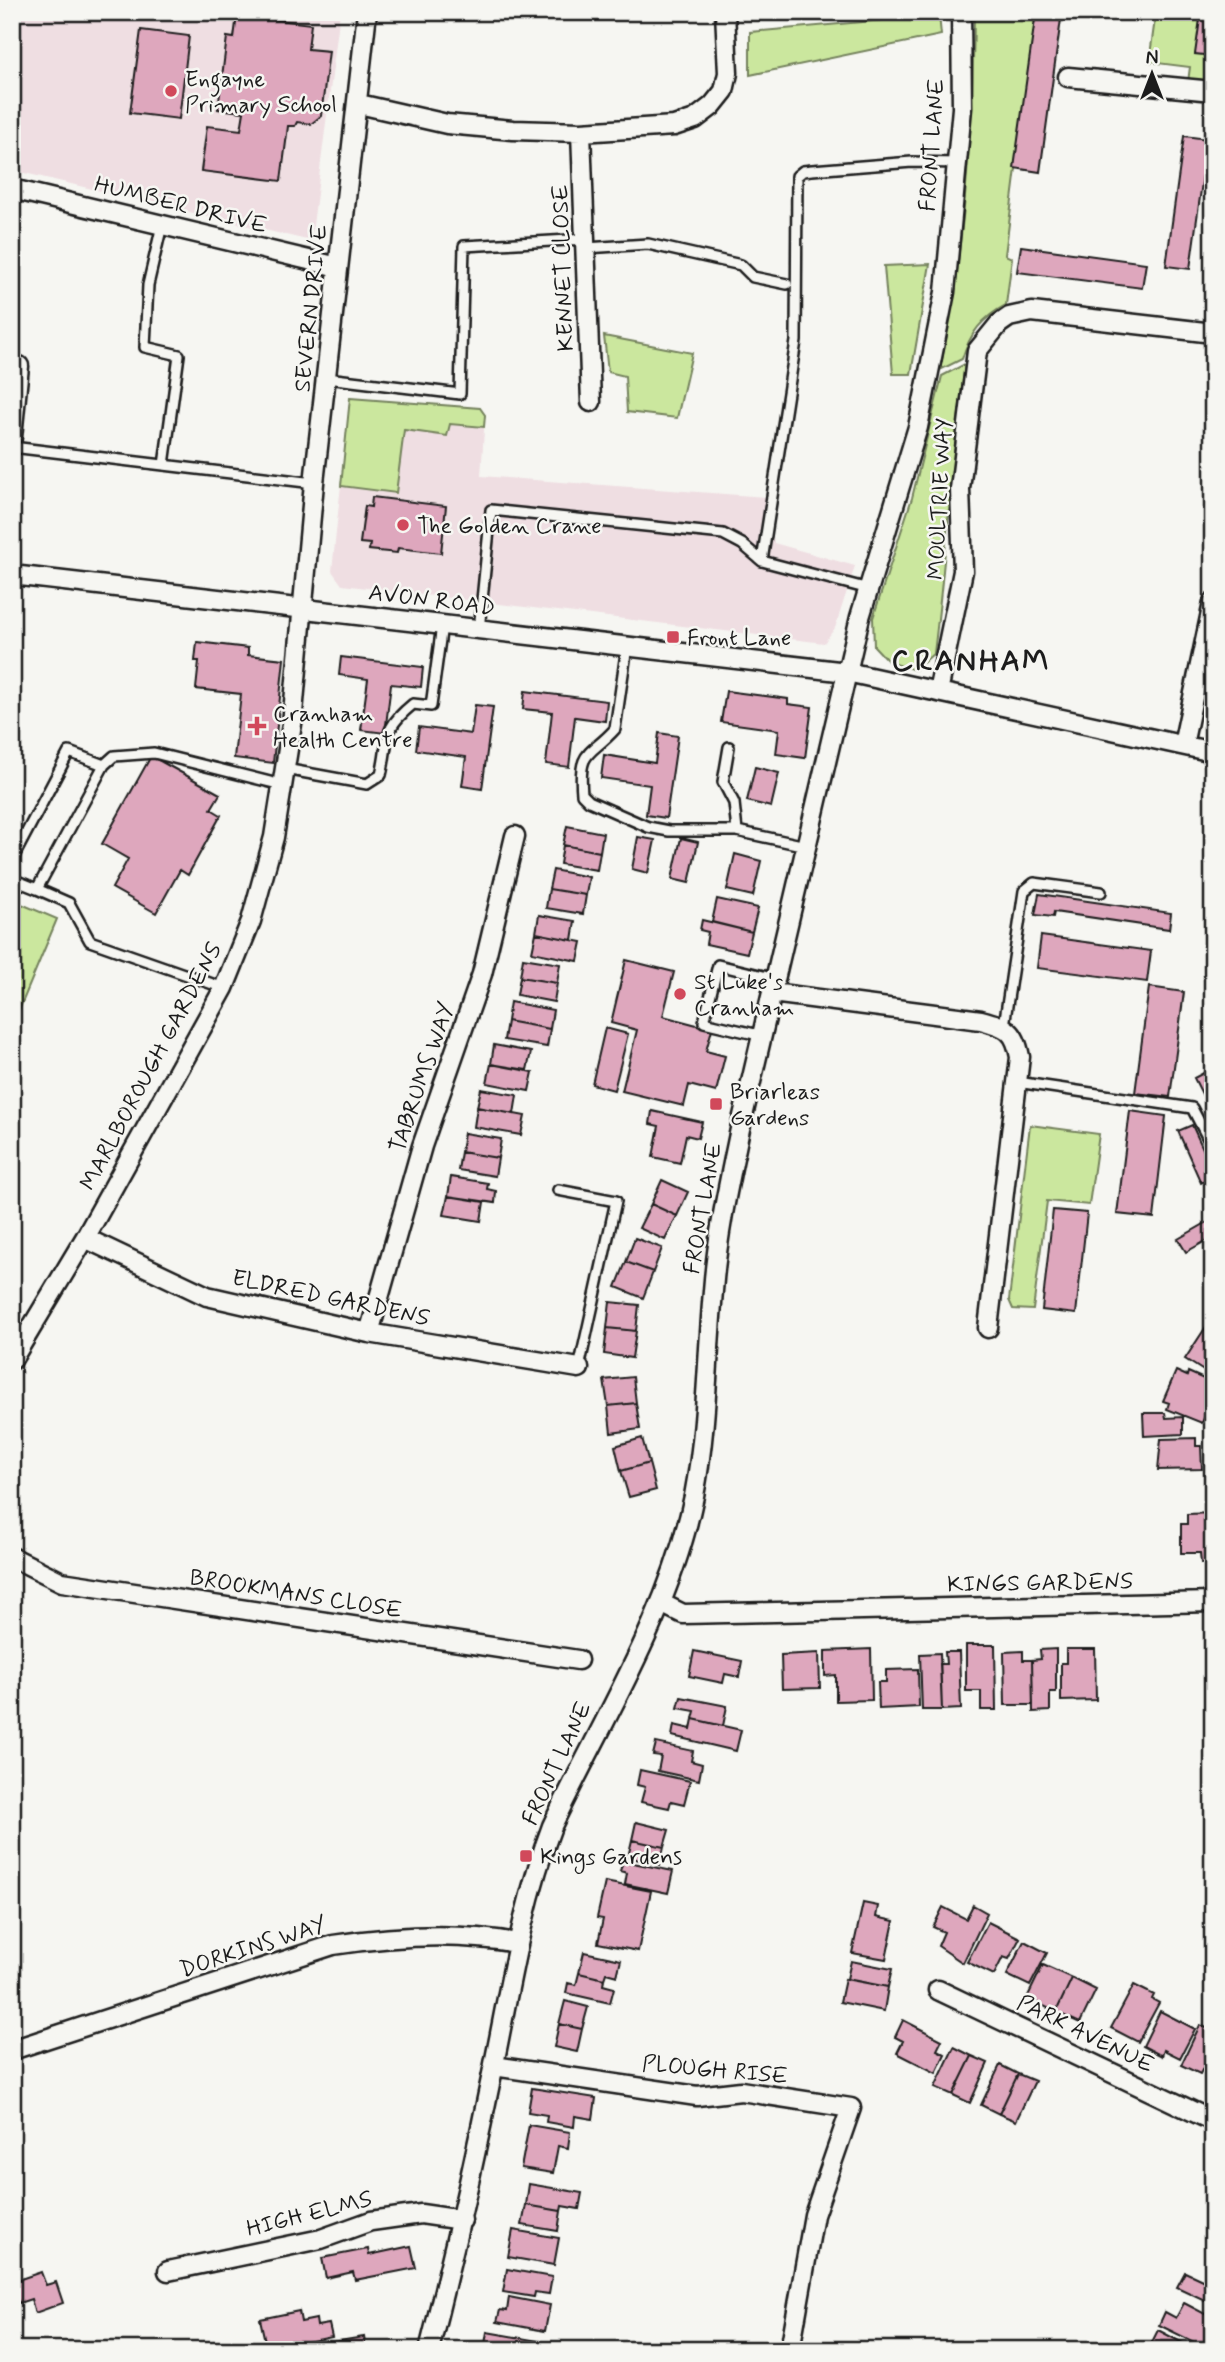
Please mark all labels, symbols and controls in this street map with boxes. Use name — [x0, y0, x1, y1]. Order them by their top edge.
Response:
north arrow — [1116, 38, 1186, 108]
text: N — [1146, 46, 1158, 71]
place label: Engayne Primary School — [185, 65, 337, 121]
street label: FRONT LANE — [913, 78, 953, 213]
marker: Engayne Primary School — [163, 83, 179, 99]
street label: HUMBER DRIVE — [91, 170, 270, 242]
street label: KENNET CLOSE — [546, 184, 582, 352]
street label: SEVERN DRIVE — [288, 223, 336, 394]
street label: MOULTRIE WAY — [922, 417, 960, 581]
place label: The Golden Crane — [417, 512, 602, 542]
marker: The Golden Crane — [395, 517, 411, 533]
street label: AVON ROAD — [367, 578, 497, 624]
place label: Front Lane — [687, 624, 792, 654]
marker: Front Lane — [665, 629, 681, 645]
district label: CRANHAM — [892, 642, 1050, 681]
place label: Cranham Health Centre — [273, 700, 413, 756]
marker: Cranham Health Centre — [247, 716, 267, 736]
street label: MARLBOROUGH GARDENS — [74, 938, 230, 1196]
place label: St Luke's Cranham — [694, 968, 794, 1024]
marker: St Luke's Cranham — [672, 986, 688, 1002]
street label: TABRUMS WAY — [383, 998, 463, 1157]
place label: Briarleas Gardens — [730, 1078, 820, 1134]
marker: Briarleas Gardens — [708, 1096, 724, 1112]
street label: FRONT LANE — [678, 1140, 730, 1277]
street label: ELDRED GARDENS — [229, 1263, 432, 1335]
street label: BROOKMANS CLOSE — [187, 1563, 404, 1627]
street label: KINGS GARDENS — [947, 1567, 1133, 1601]
street label: FRONT LANE — [516, 1697, 600, 1831]
place label: Kings Gardens — [540, 1843, 682, 1875]
marker: Kings Gardens — [518, 1848, 534, 1864]
street label: DORKINS WAY — [176, 1910, 331, 1986]
street label: PARK AVENUE — [1012, 1989, 1159, 2081]
street label: PLOUGH RISE — [641, 2050, 789, 2092]
street label: HIGH ELMS — [244, 2185, 376, 2245]

